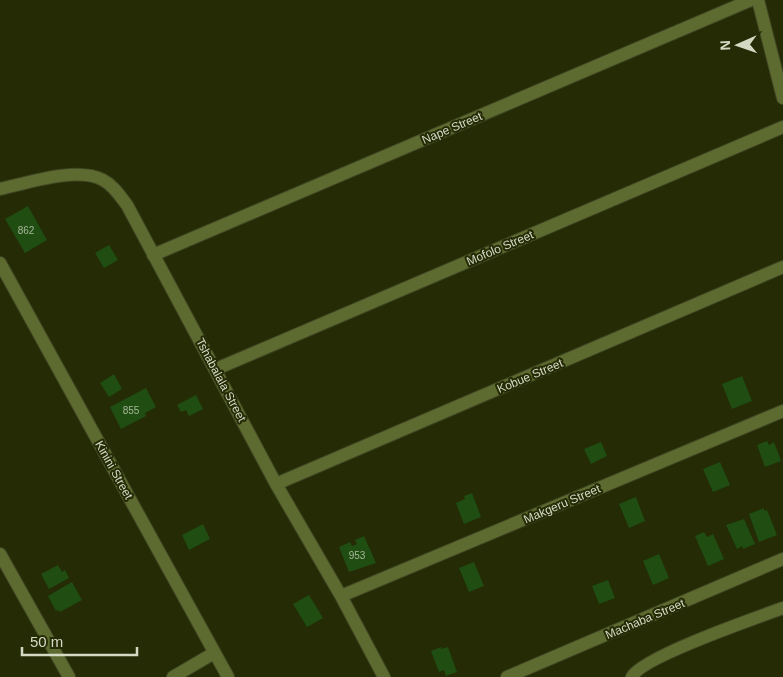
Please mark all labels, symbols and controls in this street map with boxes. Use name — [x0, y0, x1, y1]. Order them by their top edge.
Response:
north arrow — [713, 20, 763, 70]
text: N — [717, 40, 733, 51]
street label: Nape Street — [420, 109, 485, 147]
house number: 862 — [18, 225, 35, 236]
street label: Mofolo Street — [464, 227, 536, 268]
street label: Tshabalala Street — [193, 336, 249, 425]
street label: Kobue Street — [495, 356, 566, 396]
house number: 855 — [123, 405, 140, 416]
street label: Kinini Street — [92, 438, 136, 502]
street label: Makgeru Street — [522, 481, 603, 526]
house number: 953 — [349, 550, 366, 561]
street label: Machaba Street — [603, 596, 687, 642]
scale bar — [22, 624, 138, 656]
text: 50 m — [30, 633, 63, 650]

